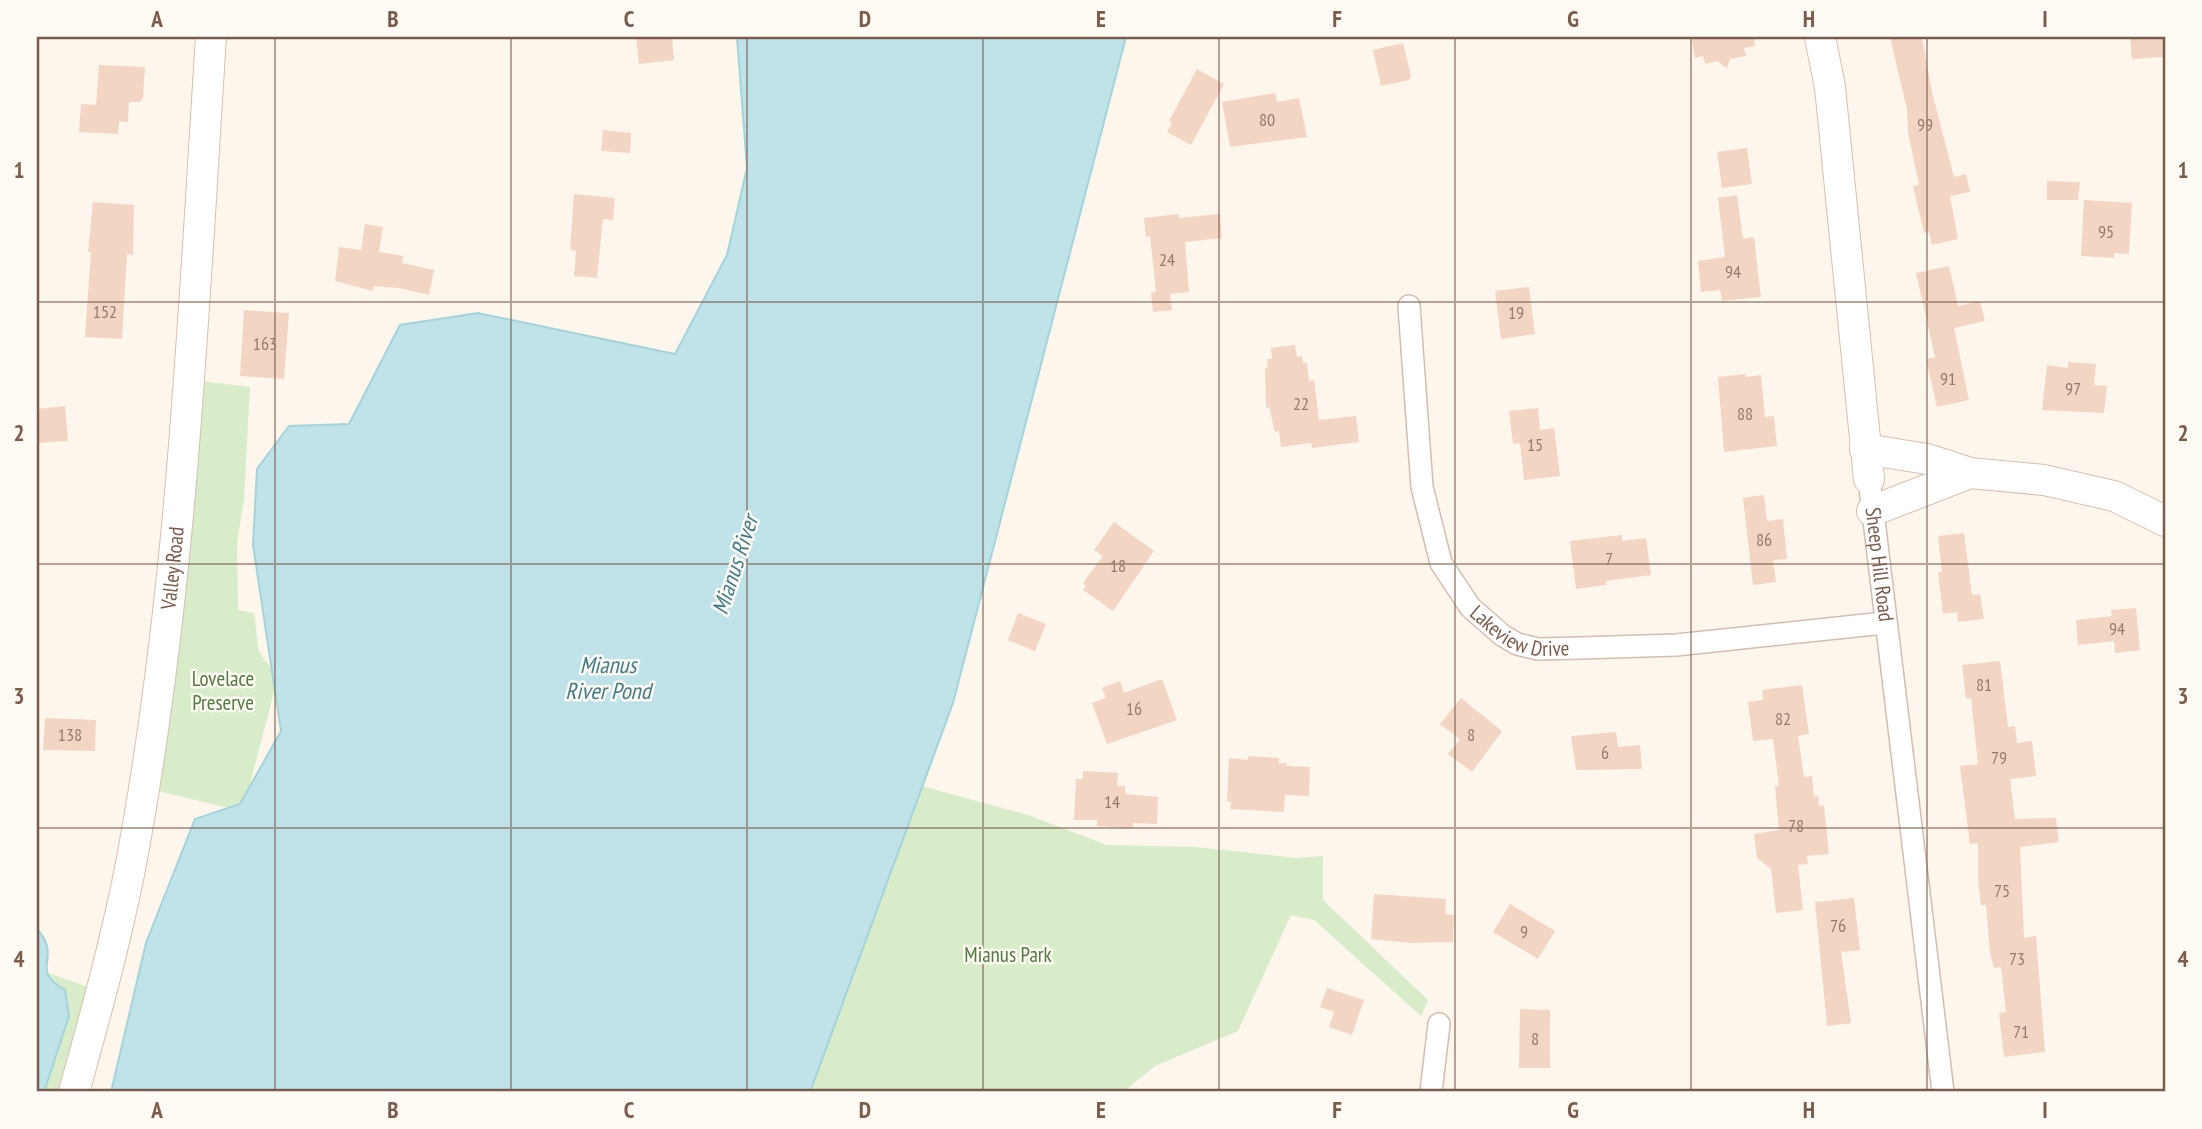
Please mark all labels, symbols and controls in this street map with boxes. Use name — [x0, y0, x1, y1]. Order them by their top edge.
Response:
text: A — [150, 4, 163, 33]
text: B — [387, 4, 399, 33]
text: C — [624, 4, 635, 33]
text: D — [859, 4, 871, 33]
text: E — [1096, 4, 1106, 33]
text: F — [1332, 4, 1342, 33]
text: G — [1567, 4, 1579, 33]
text: H — [1803, 4, 1815, 33]
text: I — [2042, 4, 2048, 33]
house number: 80 — [1259, 108, 1275, 131]
house number: 99 — [1917, 113, 1933, 136]
text: 1 — [14, 155, 25, 184]
text: 1 — [2178, 155, 2189, 184]
house number: 95 — [2098, 220, 2114, 243]
house number: 24 — [1159, 248, 1175, 271]
house number: 94 — [1725, 260, 1741, 283]
house number: 152 — [93, 300, 117, 323]
house number: 19 — [1508, 301, 1524, 324]
house number: 163 — [253, 332, 277, 355]
house number: 91 — [1940, 367, 1956, 390]
house number: 97 — [2065, 377, 2081, 400]
house number: 22 — [1293, 392, 1309, 415]
house number: 88 — [1737, 402, 1753, 425]
text: 2 — [14, 418, 25, 447]
text: 2 — [2178, 418, 2189, 447]
house number: 15 — [1527, 433, 1543, 456]
street label: Sheep Hill Road — [1860, 506, 1900, 623]
water label: Mianus River — [705, 508, 765, 618]
street label: Valley Road — [154, 525, 190, 612]
house number: 86 — [1756, 528, 1772, 551]
house number: 7 — [1605, 547, 1613, 570]
house number: 18 — [1110, 554, 1126, 577]
street label: Lakeview Drive — [1464, 599, 1570, 663]
house number: 94 — [2109, 617, 2125, 640]
water label: Mianus River Pond — [565, 650, 654, 705]
park label: Lovelace Preserve — [192, 665, 254, 716]
house number: 81 — [1976, 673, 1992, 696]
text: 3 — [14, 681, 25, 710]
text: 3 — [2178, 681, 2189, 710]
house number: 16 — [1126, 697, 1142, 720]
house number: 82 — [1775, 707, 1791, 730]
house number: 138 — [58, 723, 82, 746]
house number: 8 — [1467, 723, 1475, 746]
house number: 6 — [1601, 741, 1609, 764]
house number: 79 — [1991, 746, 2007, 769]
house number: 14 — [1104, 790, 1120, 813]
house number: 78 — [1788, 814, 1804, 837]
house number: 75 — [1994, 879, 2010, 902]
house number: 76 — [1830, 914, 1846, 937]
house number: 9 — [1520, 920, 1528, 943]
park label: Mianus Park — [964, 941, 1052, 968]
text: 4 — [14, 944, 25, 973]
text: 4 — [2178, 944, 2189, 973]
house number: 73 — [2009, 947, 2025, 970]
house number: 71 — [2013, 1020, 2029, 1043]
house number: 8 — [1531, 1027, 1539, 1050]
text: A — [150, 1095, 163, 1124]
text: B — [387, 1095, 399, 1124]
text: C — [624, 1095, 635, 1124]
text: D — [859, 1095, 871, 1124]
text: E — [1096, 1095, 1106, 1124]
text: F — [1332, 1095, 1342, 1124]
text: G — [1567, 1095, 1579, 1124]
text: H — [1803, 1095, 1815, 1124]
text: I — [2042, 1095, 2048, 1124]

